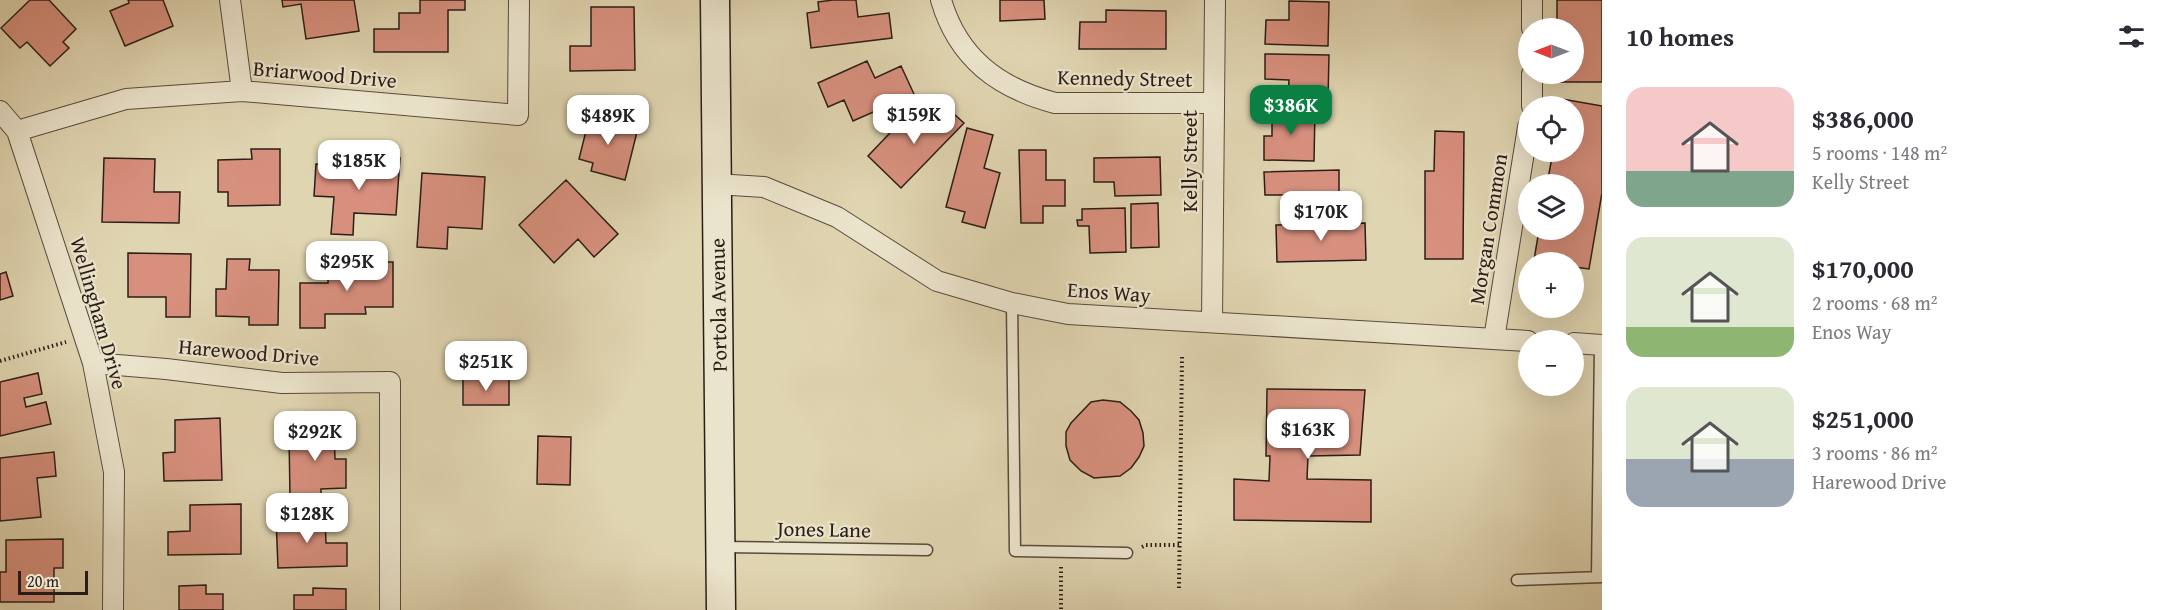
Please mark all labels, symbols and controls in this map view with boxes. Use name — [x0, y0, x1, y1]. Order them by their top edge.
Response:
text: 10 homes — [1626, 17, 1734, 56]
north arrow — [1518, 18, 1584, 84]
map controls — [1518, 18, 1584, 396]
icon: filters — [2115, 20, 2148, 53]
street label: Briarwood Drive — [252, 52, 398, 96]
street label: Kennedy Street — [1057, 61, 1193, 95]
pin: $386K — [1249, 85, 1333, 136]
text: $386K — [1264, 90, 1318, 119]
pin: $159K — [872, 94, 956, 145]
pin: $489K — [566, 95, 650, 146]
button: locate — [1518, 96, 1584, 162]
text: $159K — [887, 99, 941, 128]
text: $386,000 — [1812, 99, 1914, 138]
text: $489K — [581, 100, 635, 129]
street label: Kelly Street — [1174, 109, 1205, 212]
icon: home — [1674, 111, 1746, 183]
text: 5 rooms · 148 m² — [1812, 138, 1947, 167]
pin: $185K — [317, 140, 401, 191]
text: $185K — [332, 145, 386, 174]
street label: Morgan Common — [1461, 151, 1515, 307]
text: Kelly Street — [1812, 167, 1909, 196]
button: layers — [1518, 174, 1584, 240]
pin: $170K — [1279, 191, 1363, 242]
text: $170K — [1294, 196, 1348, 225]
street label: Wellingham Drive — [62, 233, 136, 393]
street label: Portola Avenue — [701, 238, 735, 372]
pin: $295K — [305, 241, 389, 292]
text: $295K — [320, 246, 374, 275]
text: $170,000 — [1812, 249, 1914, 288]
button: + — [1518, 252, 1584, 318]
icon: home — [1674, 261, 1746, 333]
street label: Enos Way — [1066, 274, 1152, 310]
text: 2 rooms · 68 m² — [1812, 288, 1938, 317]
text: Enos Way — [1812, 317, 1892, 346]
street label: Harewood Drive — [177, 330, 321, 374]
button: − — [1518, 330, 1584, 396]
pin: $251K — [444, 341, 528, 392]
text: $251K — [459, 346, 513, 375]
text: $251,000 — [1812, 399, 1914, 438]
pin: $163K — [1266, 409, 1350, 460]
pin: $292K — [273, 411, 357, 462]
icon: home — [1674, 411, 1746, 483]
text: $163K — [1281, 414, 1335, 443]
text: $292K — [288, 416, 342, 445]
text: 3 rooms · 86 m² — [1812, 438, 1938, 467]
text: Harewood Drive — [1812, 467, 1946, 496]
pin: $128K — [265, 493, 349, 544]
text: $128K — [280, 498, 334, 527]
street label: Jones Lane — [774, 513, 871, 545]
scale bar — [18, 568, 88, 596]
text: 20 m — [27, 569, 59, 593]

